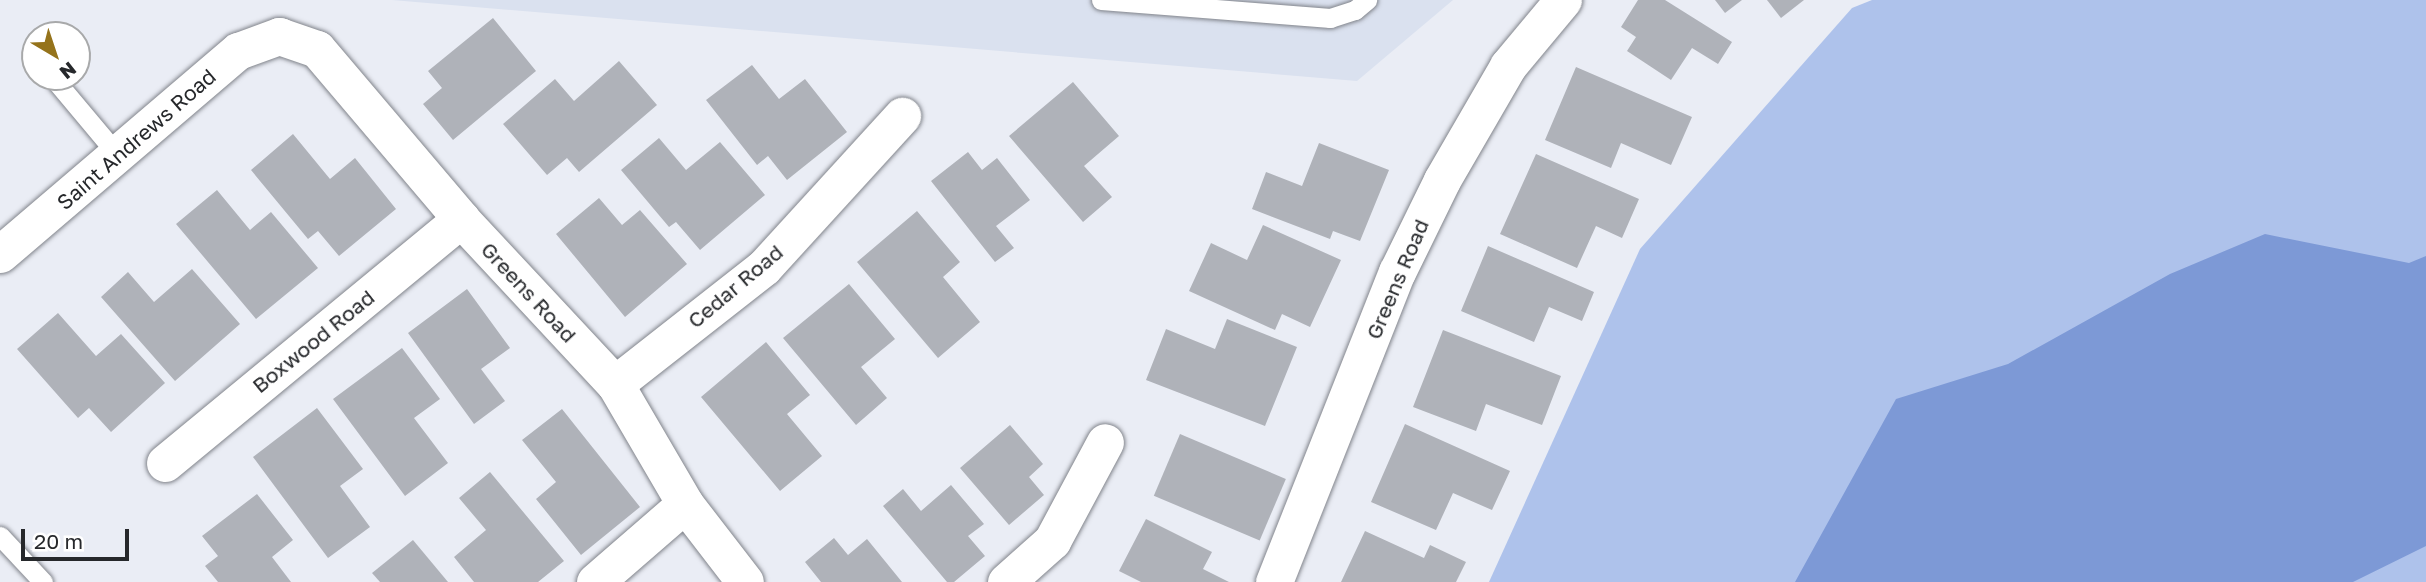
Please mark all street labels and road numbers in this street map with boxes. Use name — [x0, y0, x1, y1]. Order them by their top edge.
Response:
street label: Saint Andrews Road — [52, 63, 220, 215]
street label: Greens Road — [1360, 215, 1434, 343]
street label: Greens Road — [476, 237, 582, 347]
street label: Cedar Road — [682, 239, 788, 333]
street label: Boxwood Road — [247, 284, 379, 398]

